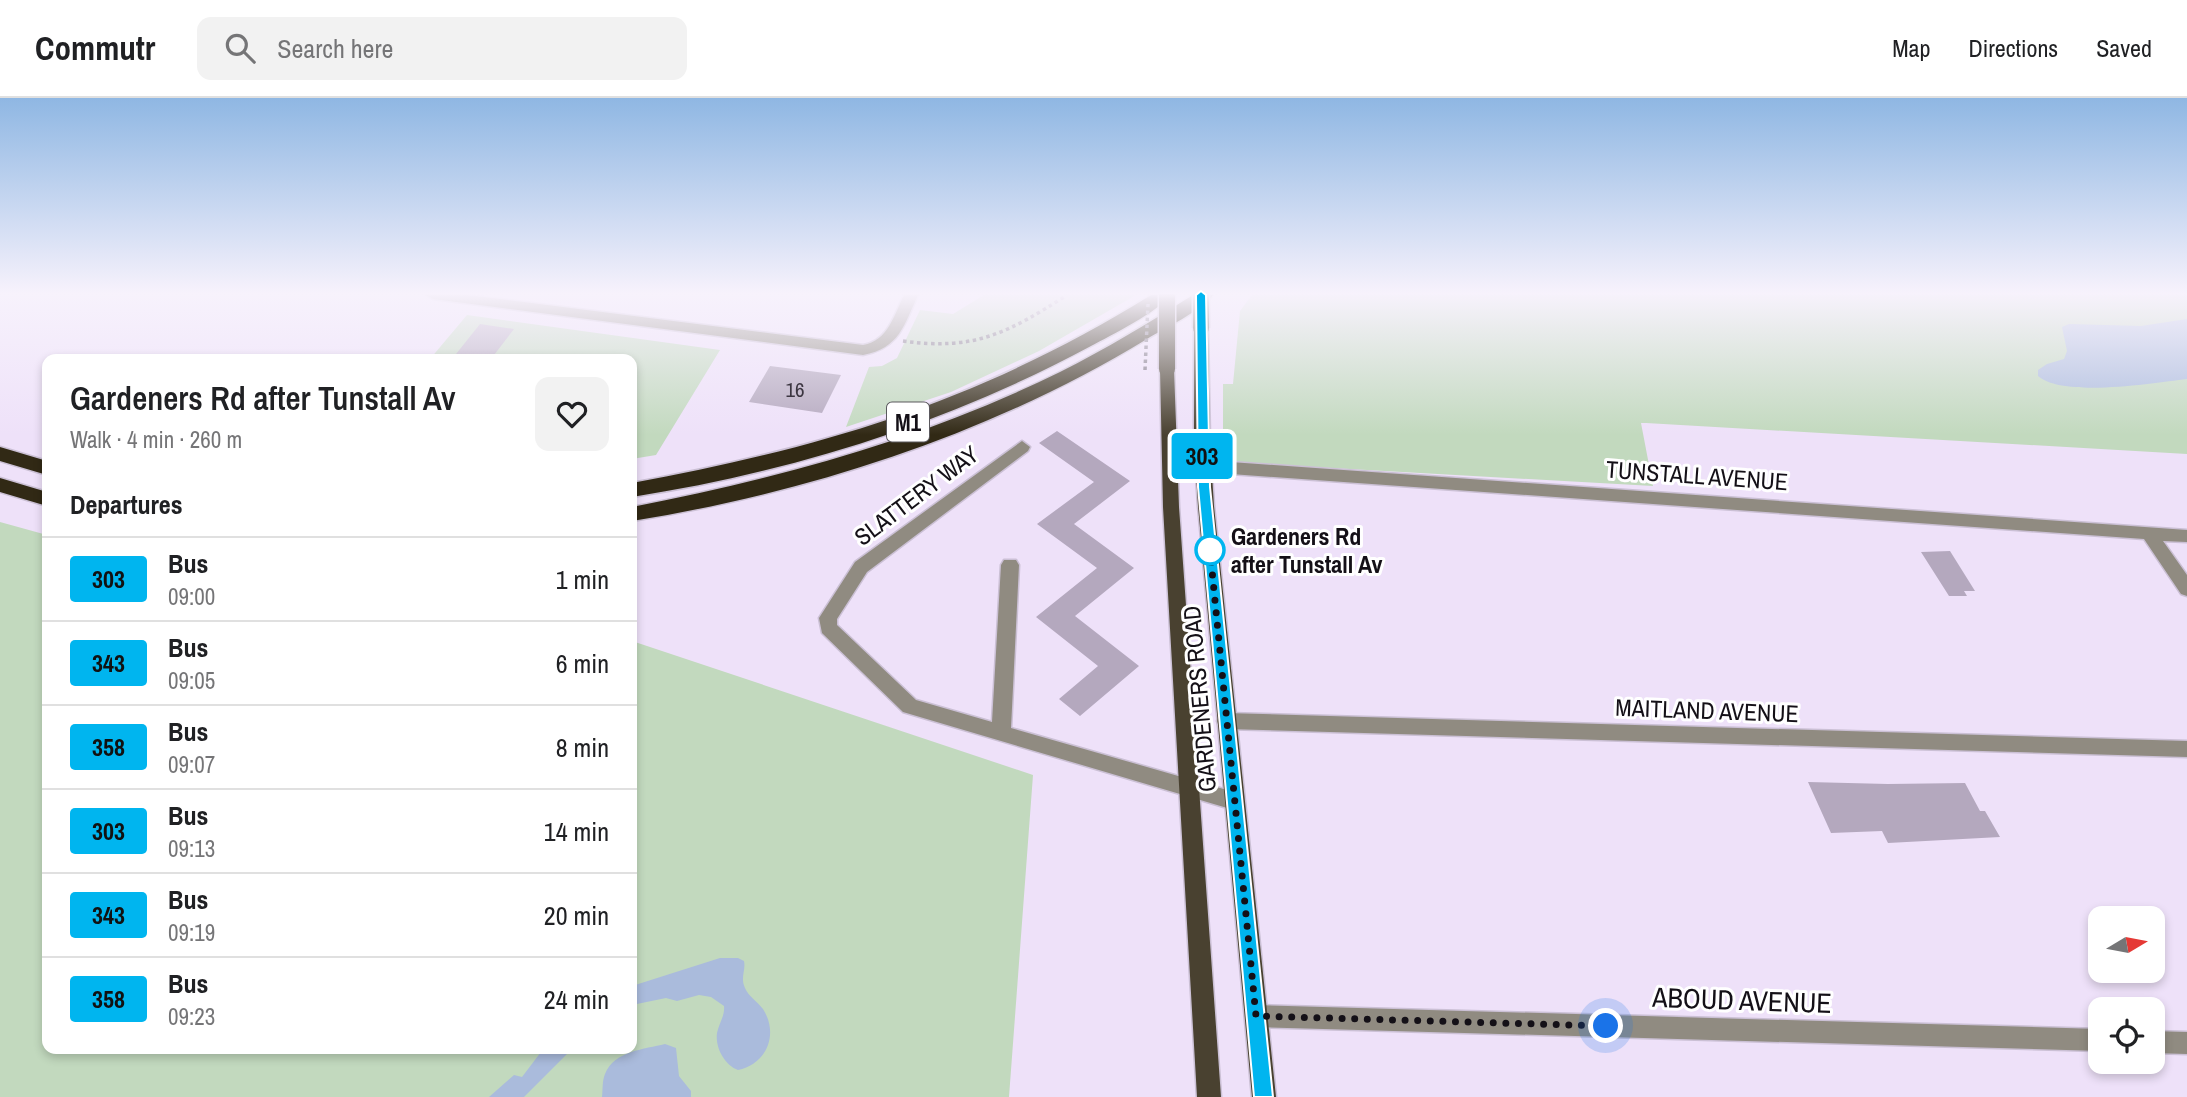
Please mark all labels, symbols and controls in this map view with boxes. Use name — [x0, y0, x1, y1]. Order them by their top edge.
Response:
search box — [197, 17, 687, 80]
text: Commutr — [35, 26, 155, 70]
icon: search — [221, 29, 259, 67]
text: Search here — [277, 31, 393, 66]
text: Map — [1892, 32, 1930, 64]
text: Directions — [1968, 32, 2058, 64]
text: Saved — [2096, 32, 2152, 64]
house number: 16 — [785, 375, 805, 404]
text: Gardeners Rd after Tunstall Av — [70, 376, 456, 420]
button: heart — [535, 377, 609, 451]
road number: M1 — [887, 402, 929, 442]
text: Walk · 4 min · 260 m — [70, 424, 242, 455]
line badge: 303 — [1162, 433, 1242, 479]
street label: SLATTERY WAY — [847, 438, 985, 552]
text: 303 — [1186, 440, 1218, 472]
street label: TUNSTALL AVENUE — [1605, 453, 1789, 497]
text: Departures — [70, 487, 183, 522]
place label: Gardeners Rd after Tunstall Av — [1231, 520, 1382, 580]
marker: Gardeners Rd after Tunstall Av — [1195, 535, 1225, 565]
text: Bus — [168, 546, 208, 581]
text: 1 min — [556, 562, 609, 597]
text: 303 — [92, 563, 125, 595]
text: 09:00 — [168, 581, 215, 612]
street label: GARDENERS ROAD — [1175, 604, 1223, 794]
text: Bus — [168, 630, 208, 665]
text: 6 min — [556, 646, 609, 681]
text: 343 — [92, 647, 125, 679]
text: 09:05 — [168, 665, 215, 696]
street label: MAITLAND AVENUE — [1615, 691, 1799, 729]
text: Bus — [168, 714, 208, 749]
text: 8 min — [556, 730, 609, 765]
text: 358 — [92, 731, 125, 763]
text: 09:07 — [168, 749, 215, 780]
text: Bus — [168, 798, 208, 833]
text: 14 min — [544, 814, 609, 849]
text: 303 — [92, 815, 125, 847]
text: 09:13 — [168, 833, 215, 864]
text: Bus — [168, 882, 208, 917]
text: 20 min — [544, 898, 609, 933]
text: 343 — [92, 899, 125, 931]
north arrow — [2088, 906, 2165, 984]
map controls — [2088, 906, 2165, 1074]
text: 09:19 — [168, 917, 215, 948]
text: Bus — [168, 966, 208, 1001]
street label: ABOUD AVENUE — [1651, 978, 1832, 1022]
text: 24 min — [544, 982, 609, 1017]
text: 358 — [92, 983, 125, 1015]
button: locate — [2088, 997, 2165, 1074]
text: 09:23 — [168, 1001, 215, 1032]
your location — [1588, 1008, 1623, 1043]

